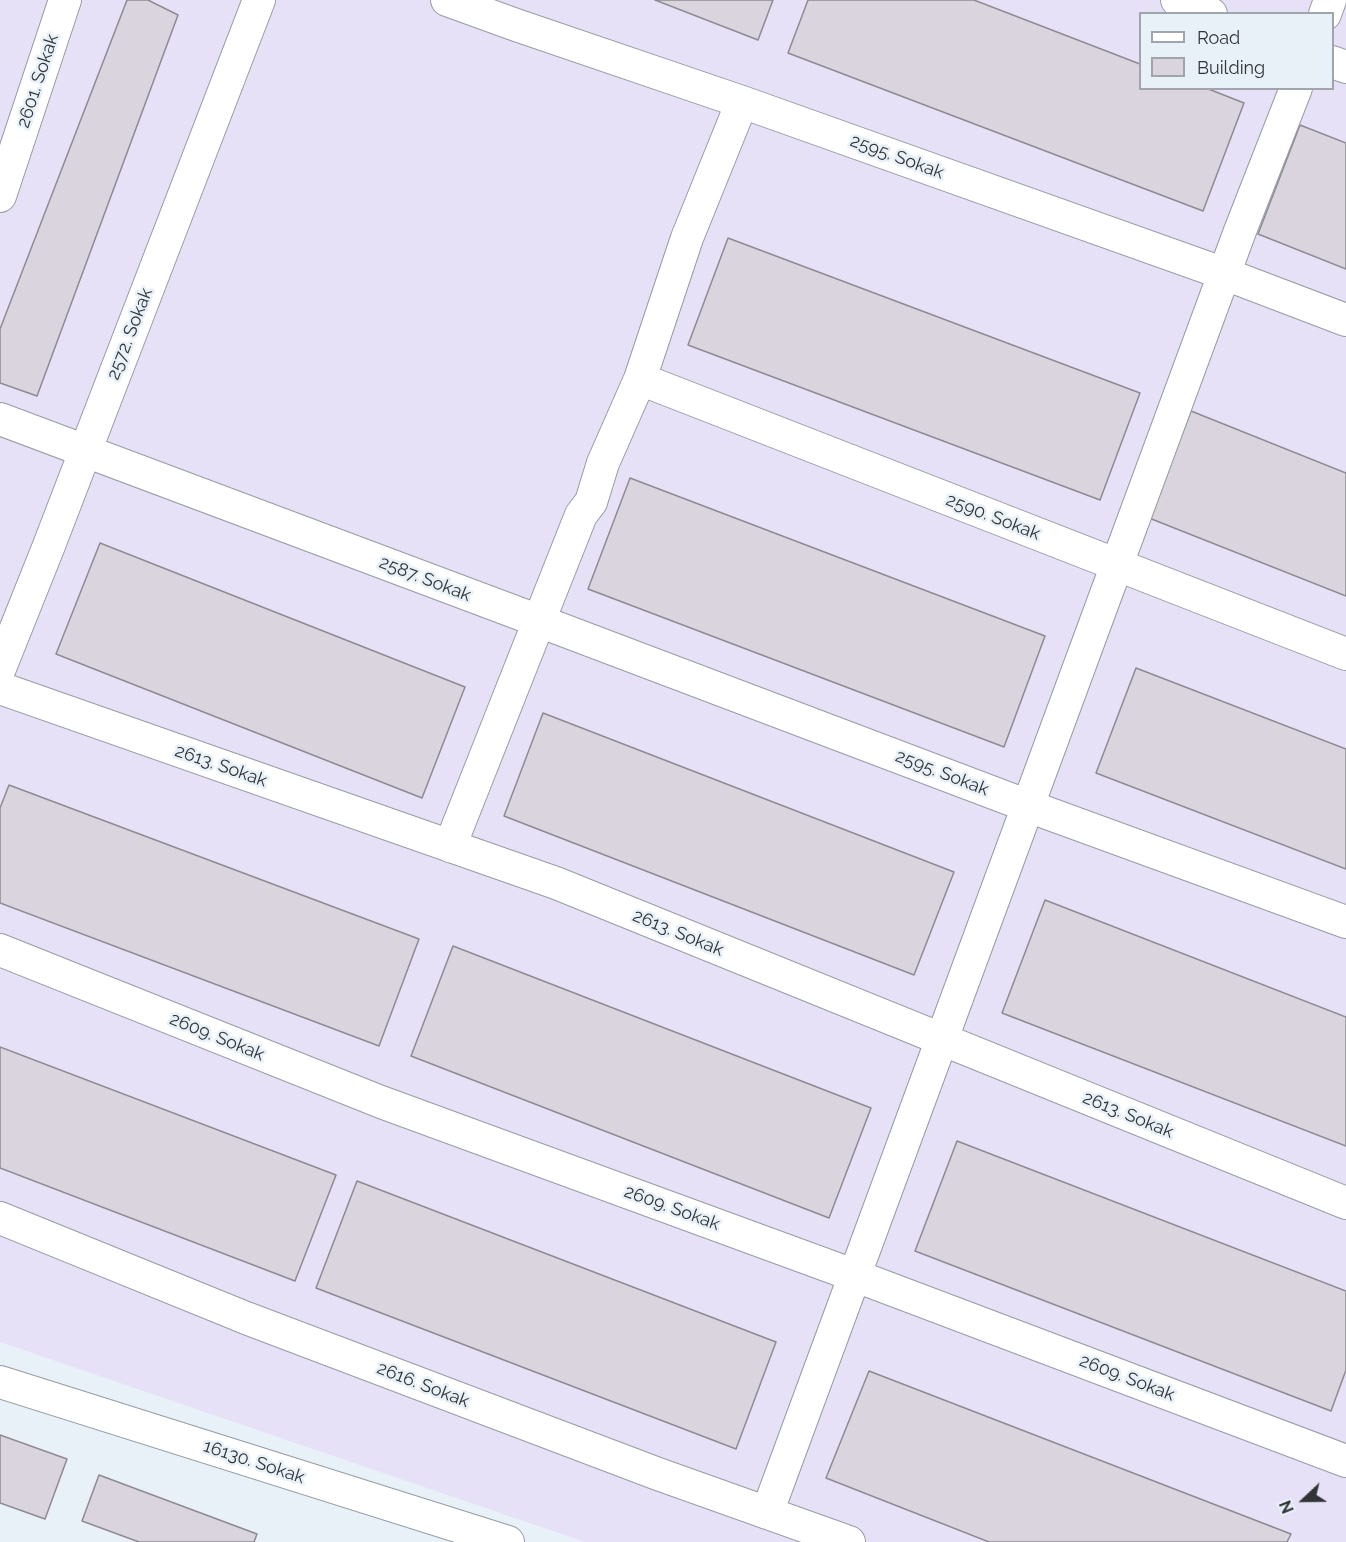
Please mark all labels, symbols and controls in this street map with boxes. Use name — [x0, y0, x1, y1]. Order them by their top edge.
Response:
legend — [1139, 12, 1334, 90]
text: Road — [1197, 27, 1240, 48]
street label: 2601. Sokak — [13, 31, 63, 131]
text: Building — [1197, 57, 1265, 78]
street label: 2595. Sokak — [847, 130, 947, 184]
street label: 2572. Sokak — [103, 285, 157, 383]
street label: 2590. Sokak — [943, 489, 1043, 545]
street label: 2587. Sokak — [376, 552, 474, 606]
street label: 2613. Sokak — [172, 740, 270, 792]
street label: 2595. Sokak — [892, 745, 992, 801]
street label: 2613. Sokak — [629, 905, 727, 961]
street label: 2609. Sokak — [166, 1008, 268, 1066]
street label: 2613. Sokak — [1079, 1087, 1177, 1143]
street label: 2609. Sokak — [621, 1181, 723, 1235]
street label: 2609. Sokak — [1076, 1350, 1178, 1406]
street label: 2616. Sokak — [374, 1357, 472, 1413]
street label: 16130. Sokak — [201, 1435, 307, 1489]
north arrow — [1274, 1470, 1334, 1530]
text: N — [1276, 1498, 1298, 1516]

